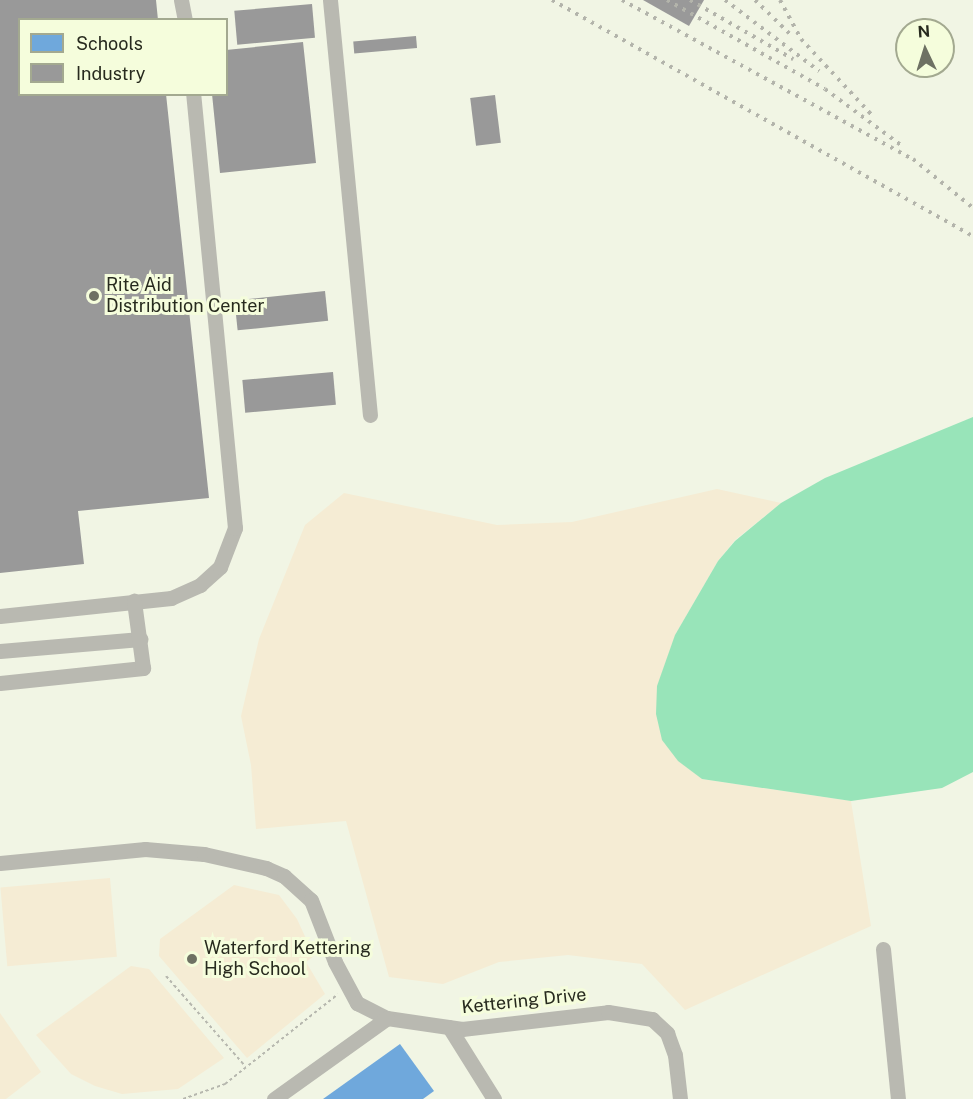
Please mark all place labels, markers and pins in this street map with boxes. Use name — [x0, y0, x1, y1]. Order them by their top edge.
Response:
place label: Rite Aid Distribution Center — [106, 275, 265, 318]
marker: Rite Aid Distribution Center — [87, 289, 101, 303]
place label: Waterford Kettering High School — [204, 938, 371, 980]
marker: Waterford Kettering High School — [185, 952, 199, 966]

